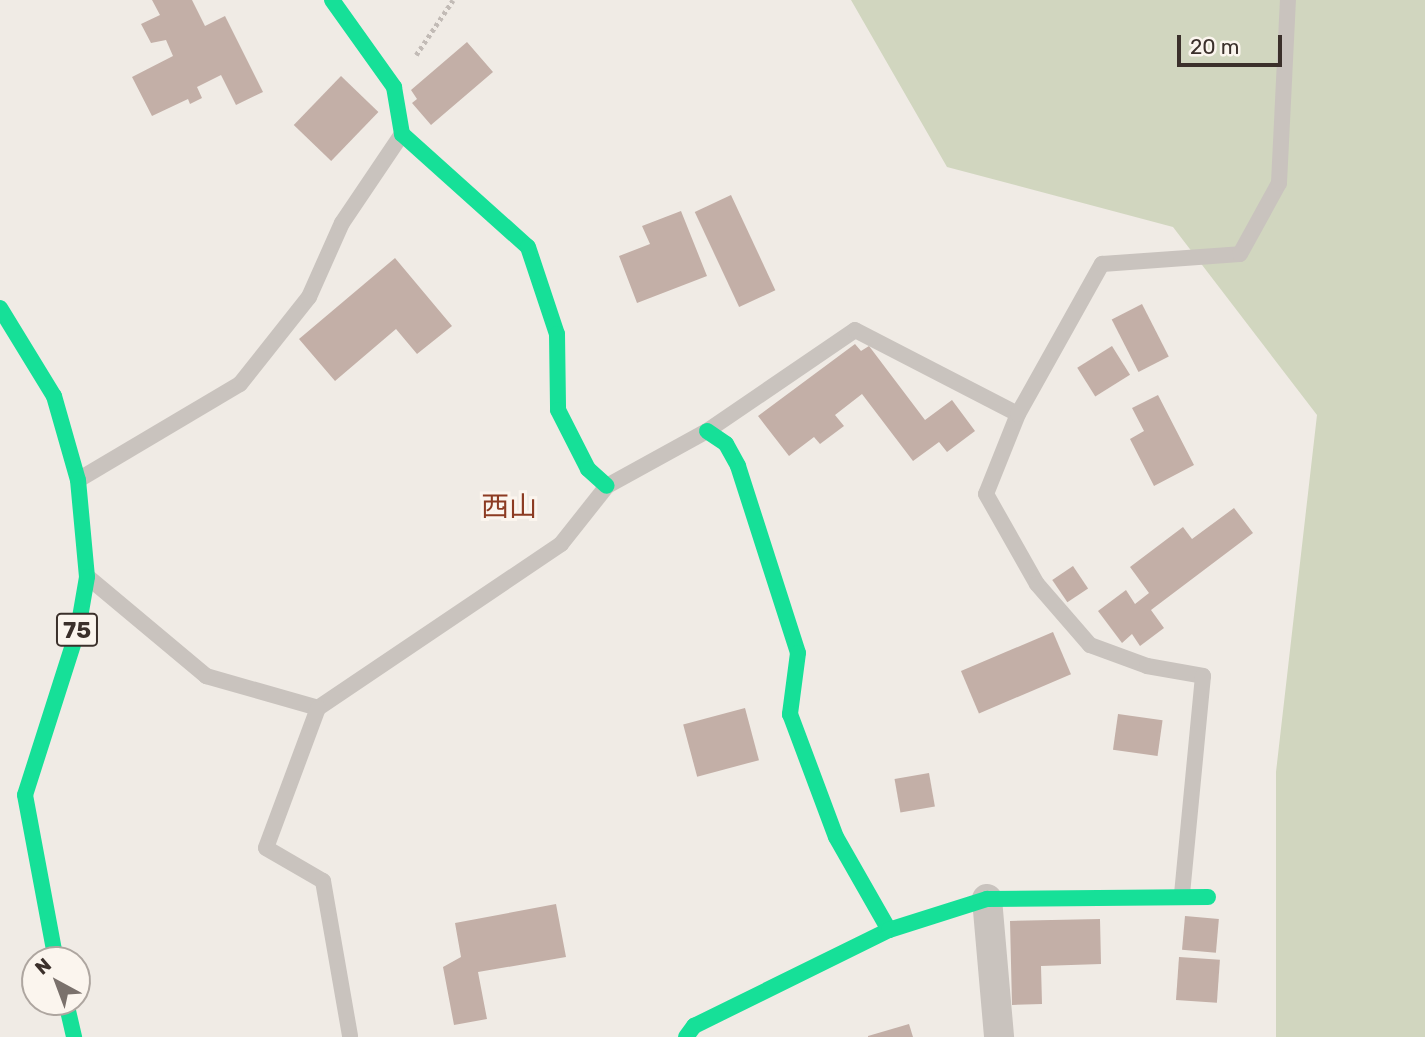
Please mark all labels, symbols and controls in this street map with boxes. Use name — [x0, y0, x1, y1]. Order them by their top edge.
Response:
scale bar — [1180, 21, 1285, 65]
text: 20 m — [1190, 34, 1239, 59]
district label: 西山 — [481, 490, 537, 524]
road number: 75 — [54, 610, 100, 650]
north arrow — [21, 946, 91, 1016]
text: N — [30, 953, 56, 979]

